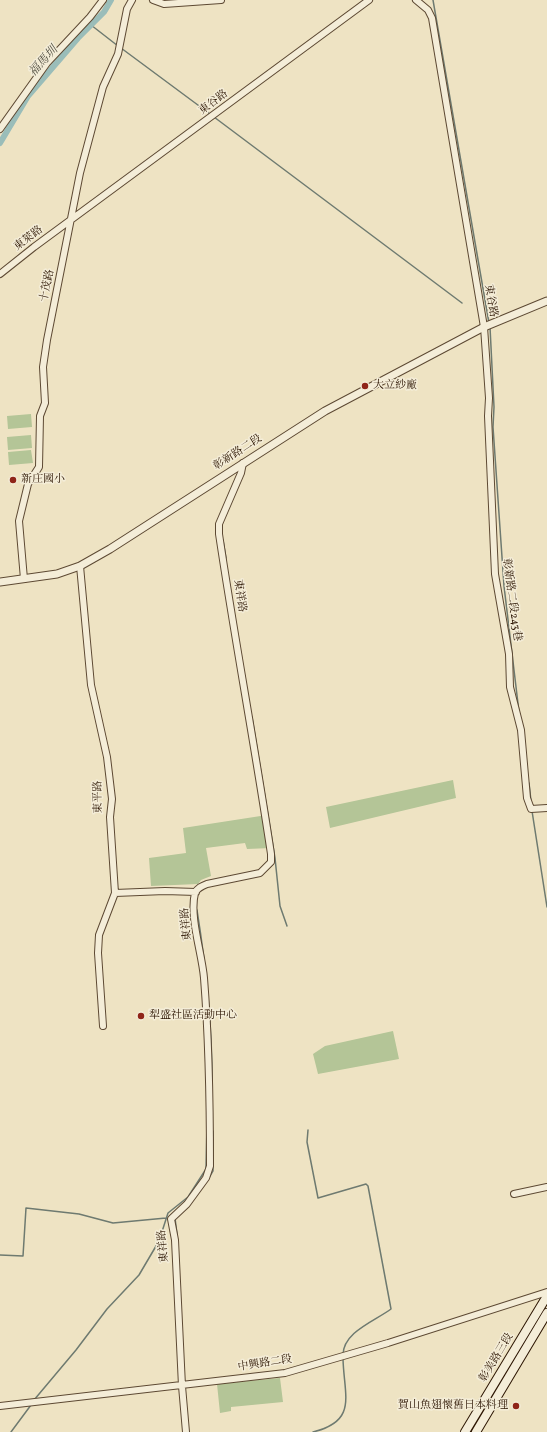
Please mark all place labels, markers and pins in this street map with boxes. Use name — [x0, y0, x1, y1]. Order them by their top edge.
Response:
place label: 大立紗廠 — [373, 379, 417, 393]
marker: 大立紗廠 — [360, 381, 370, 391]
place label: 新庄國小 — [21, 473, 65, 487]
marker: 新庄國小 — [8, 475, 18, 485]
place label: 犁盛社區活動中心 — [149, 1009, 237, 1023]
marker: 犁盛社區活動中心 — [136, 1011, 146, 1021]
place label: 賀山魚翅懷舊日本料理 — [398, 1399, 508, 1413]
marker: 賀山魚翅懷舊日本料理 — [511, 1401, 521, 1411]

